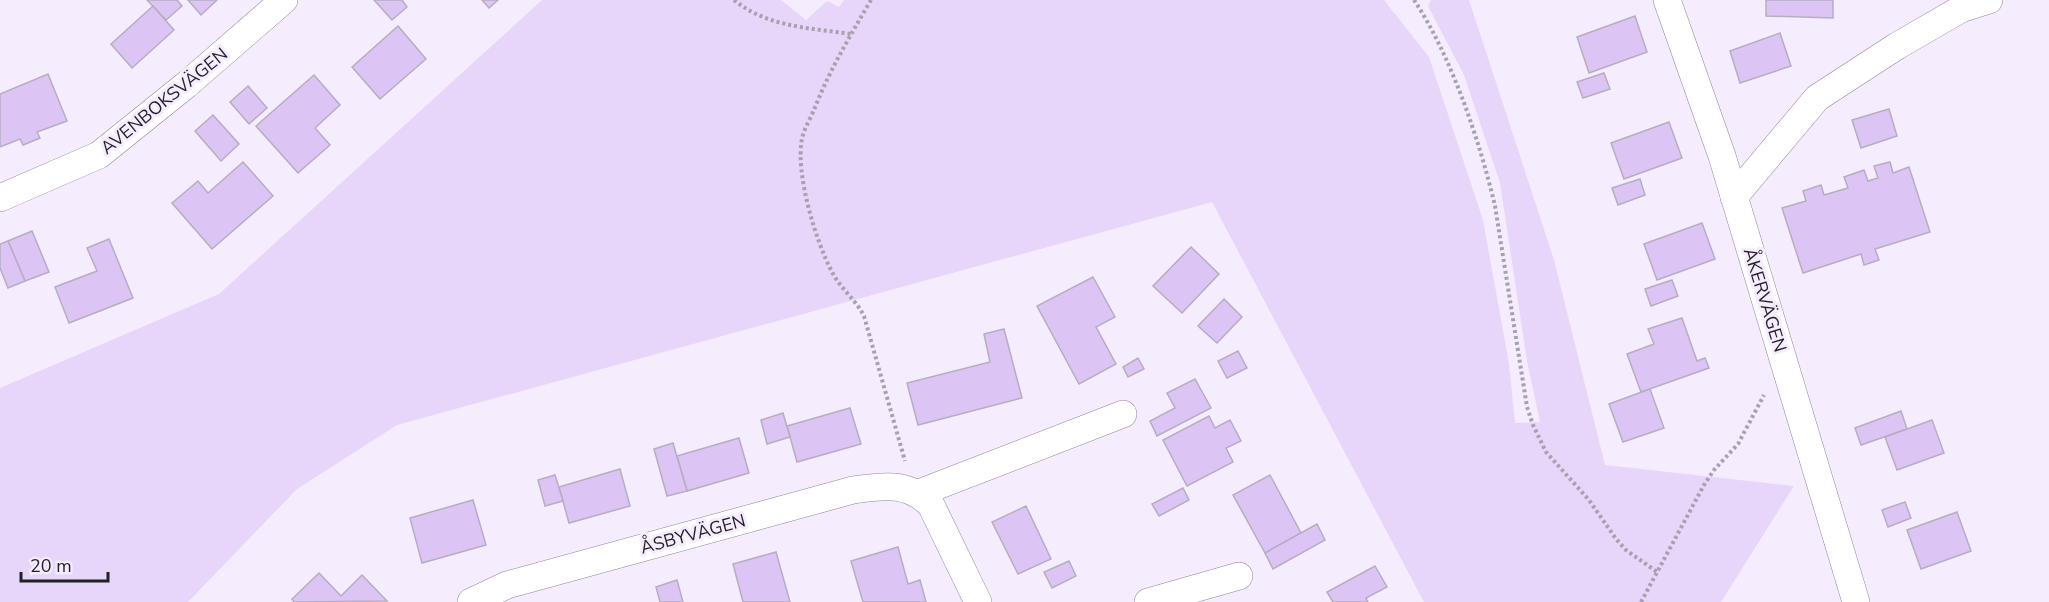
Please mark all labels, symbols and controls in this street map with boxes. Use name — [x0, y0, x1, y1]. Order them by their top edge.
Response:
street label: AVENBOKSVÄGEN — [95, 42, 233, 160]
street label: ÅKERVÄGEN — [1738, 245, 1792, 355]
street label: ÅSBYVÄGEN — [638, 508, 748, 560]
scale bar — [21, 545, 108, 583]
text: 20 m — [30, 554, 72, 578]

